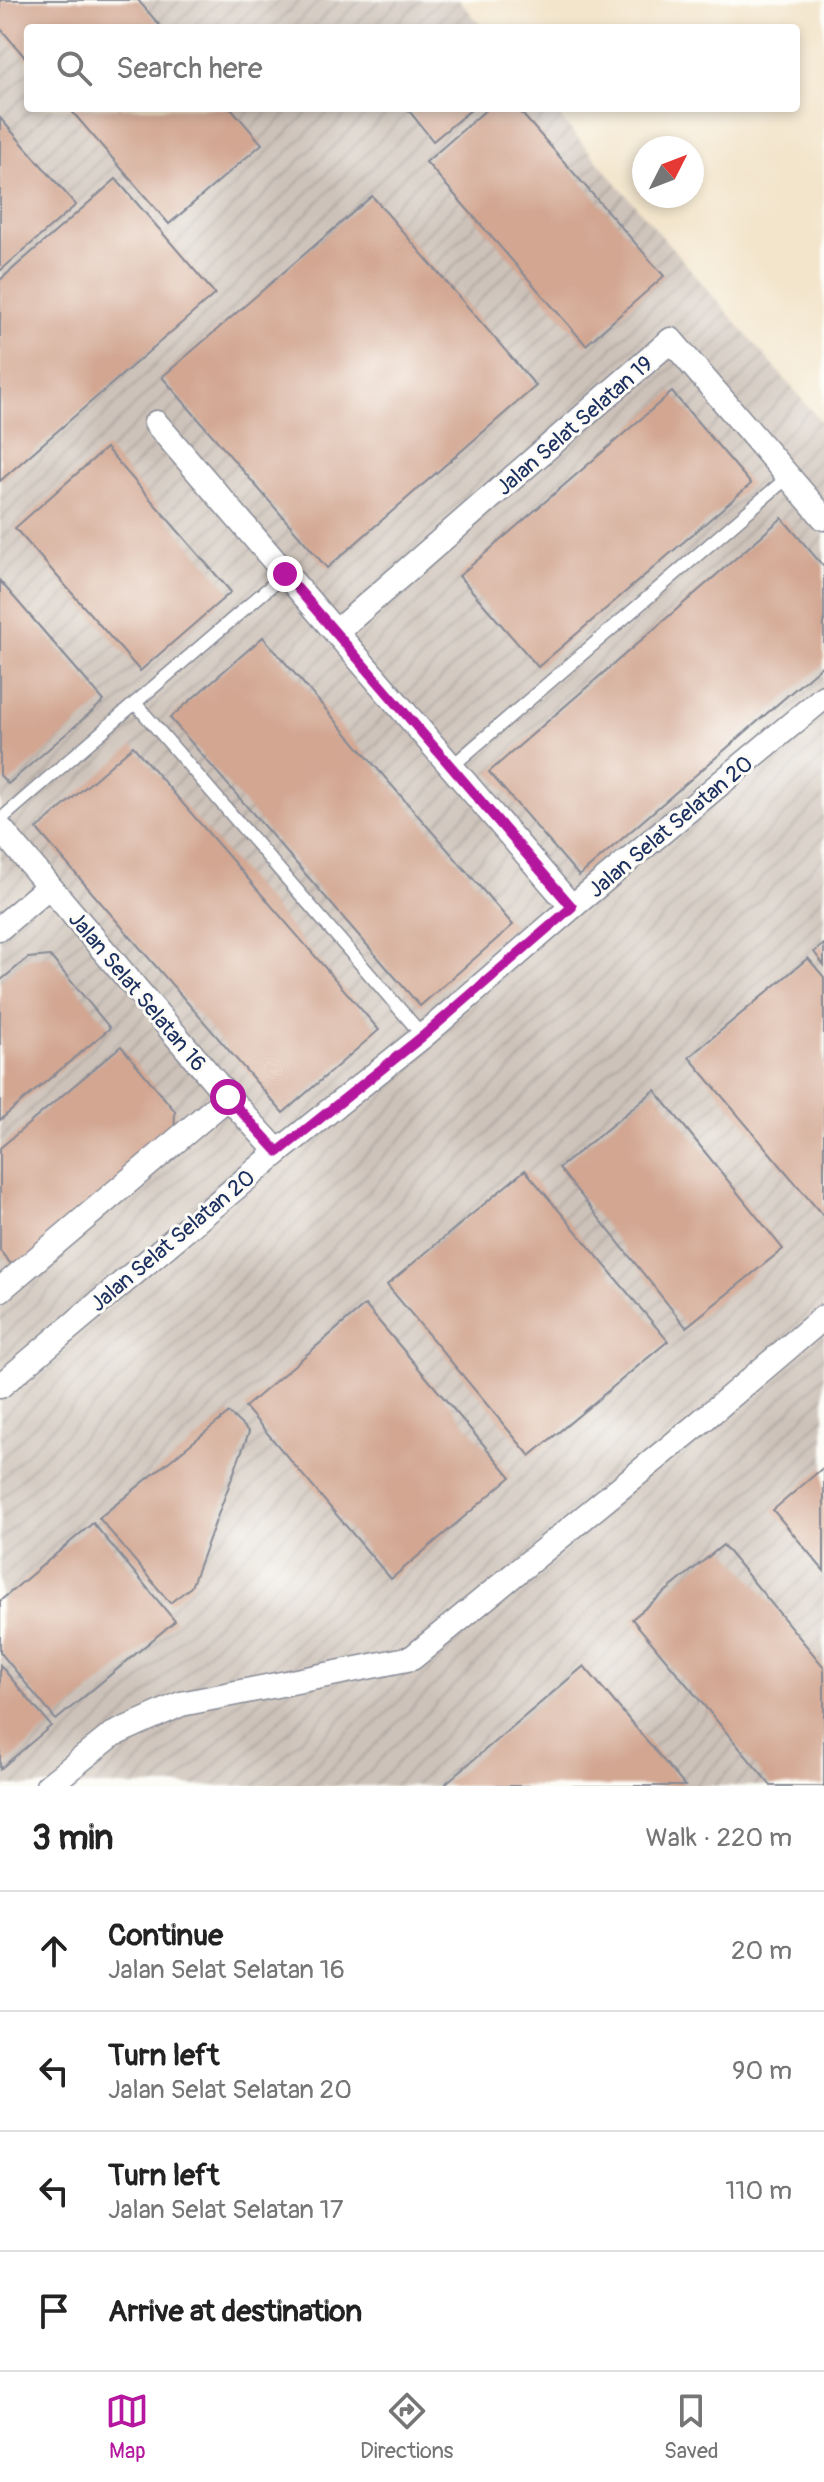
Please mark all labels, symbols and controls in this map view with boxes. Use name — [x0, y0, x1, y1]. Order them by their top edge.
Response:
search box — [24, 24, 800, 112]
icon: search — [52, 46, 96, 90]
text: Search here — [116, 50, 263, 87]
north arrow — [632, 136, 704, 208]
street label: Jalan Selat Selatan 19 — [490, 350, 659, 502]
route end — [267, 556, 303, 592]
street label: Jalan Selat Selatan 20 — [583, 750, 759, 904]
street label: Jalan Selat Selatan 16 — [62, 906, 212, 1077]
route start — [210, 1079, 246, 1115]
street label: Jalan Selat Selatan 20 — [85, 1164, 261, 1318]
text: 3 min — [32, 1817, 114, 1860]
text: Walk · 220 m — [645, 1822, 792, 1854]
text: Continue — [108, 1917, 223, 1954]
icon: ahead — [32, 1929, 76, 1973]
text: 20 m — [731, 1935, 792, 1967]
text: Jalan Selat Selatan 16 — [108, 1954, 345, 1986]
text: Turn left — [108, 2037, 219, 2074]
icon: left — [32, 2049, 76, 2093]
text: 90 m — [732, 2055, 792, 2087]
text: Jalan Selat Selatan 20 — [108, 2074, 352, 2106]
text: Turn left — [108, 2157, 219, 2194]
icon: left — [32, 2169, 76, 2213]
text: 110 m — [725, 2175, 792, 2207]
text: Jalan Selat Selatan 17 — [108, 2194, 344, 2226]
icon: arrive — [32, 2289, 76, 2333]
text: Arrive at destination — [108, 2293, 362, 2330]
tab: Map — [105, 2389, 149, 2465]
tab: Directions — [360, 2389, 453, 2465]
tab: Saved — [664, 2389, 719, 2465]

